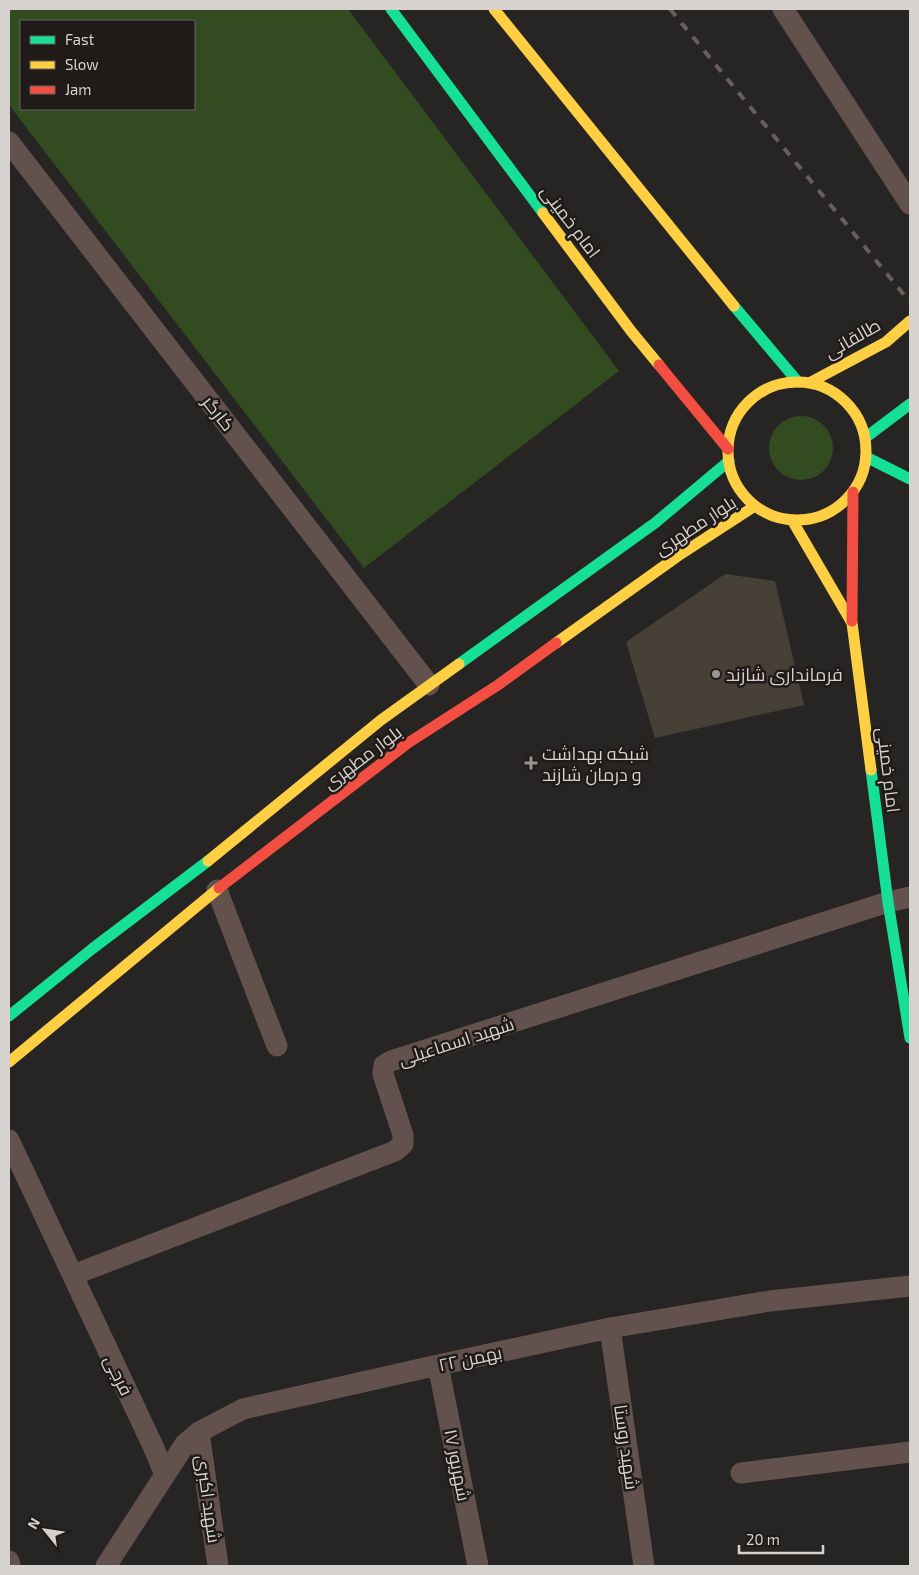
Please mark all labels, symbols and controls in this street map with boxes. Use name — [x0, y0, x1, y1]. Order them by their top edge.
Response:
legend — [20, 20, 195, 110]
text: Fast — [65, 30, 95, 48]
text: Slow — [65, 55, 99, 73]
text: Jam — [65, 80, 91, 98]
street label: امام خمینی — [535, 180, 606, 263]
street label: طالقانی — [820, 313, 884, 364]
street label: کارگر — [197, 390, 240, 436]
street label: بلوار مطهری — [650, 491, 740, 560]
place label: فرمانداری شازند — [726, 663, 843, 686]
marker: فرمانداری شازند — [710, 668, 722, 680]
street label: بلوار مطهری — [318, 720, 406, 795]
street label: امام خمینی — [871, 726, 905, 814]
place label: شبکه بهداشت و درمان شازند — [542, 742, 649, 786]
marker: شبکه بهداشت و درمان شازند — [524, 756, 538, 770]
street label: شهید اسماعیلی — [395, 1012, 517, 1071]
street label: ۲۲ بهمن — [436, 1341, 504, 1376]
street label: فرجی — [99, 1351, 138, 1399]
street label: شهید روستا — [609, 1403, 644, 1491]
street label: ۱۷ شهریور — [439, 1427, 476, 1503]
street label: شهید اکبری — [191, 1454, 226, 1545]
north arrow — [20, 1505, 70, 1555]
text: N — [23, 1515, 43, 1532]
scale bar — [739, 1522, 823, 1554]
text: 20 m — [746, 1530, 780, 1548]

